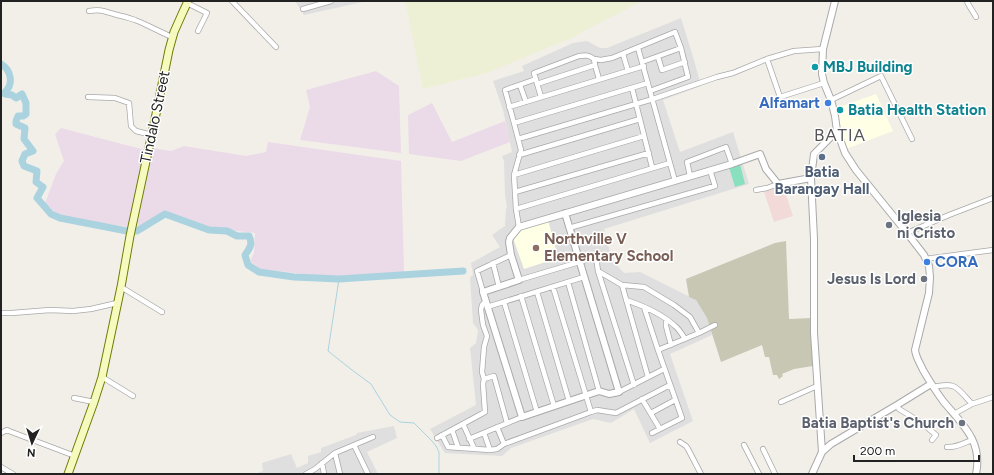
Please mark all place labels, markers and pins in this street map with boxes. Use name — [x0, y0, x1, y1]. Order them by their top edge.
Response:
place label: MBJ Building — [823, 58, 913, 76]
marker: MBJ Building — [810, 62, 820, 72]
place label: Alfamart — [759, 94, 820, 112]
marker: Alfamart — [823, 98, 833, 108]
place label: Batia Health Station — [848, 101, 986, 119]
marker: Batia Health Station — [835, 105, 845, 115]
marker: Batia Barangay Hall — [817, 152, 827, 162]
place label: Batia Barangay Hall — [774, 163, 870, 198]
place label: Iglesia ni Cristo — [897, 207, 955, 242]
marker: Iglesia ni Cristo — [884, 220, 894, 230]
place label: Northville V Elementary School — [544, 230, 674, 265]
marker: Northville V Elementary School — [531, 243, 541, 253]
place label: CORA — [935, 253, 978, 271]
marker: CORA — [922, 257, 932, 267]
place label: Jesus Is Lord — [827, 270, 916, 288]
marker: Jesus Is Lord — [919, 274, 929, 284]
place label: Batia Baptist's Church — [802, 414, 954, 432]
marker: Batia Baptist's Church — [957, 418, 967, 428]

